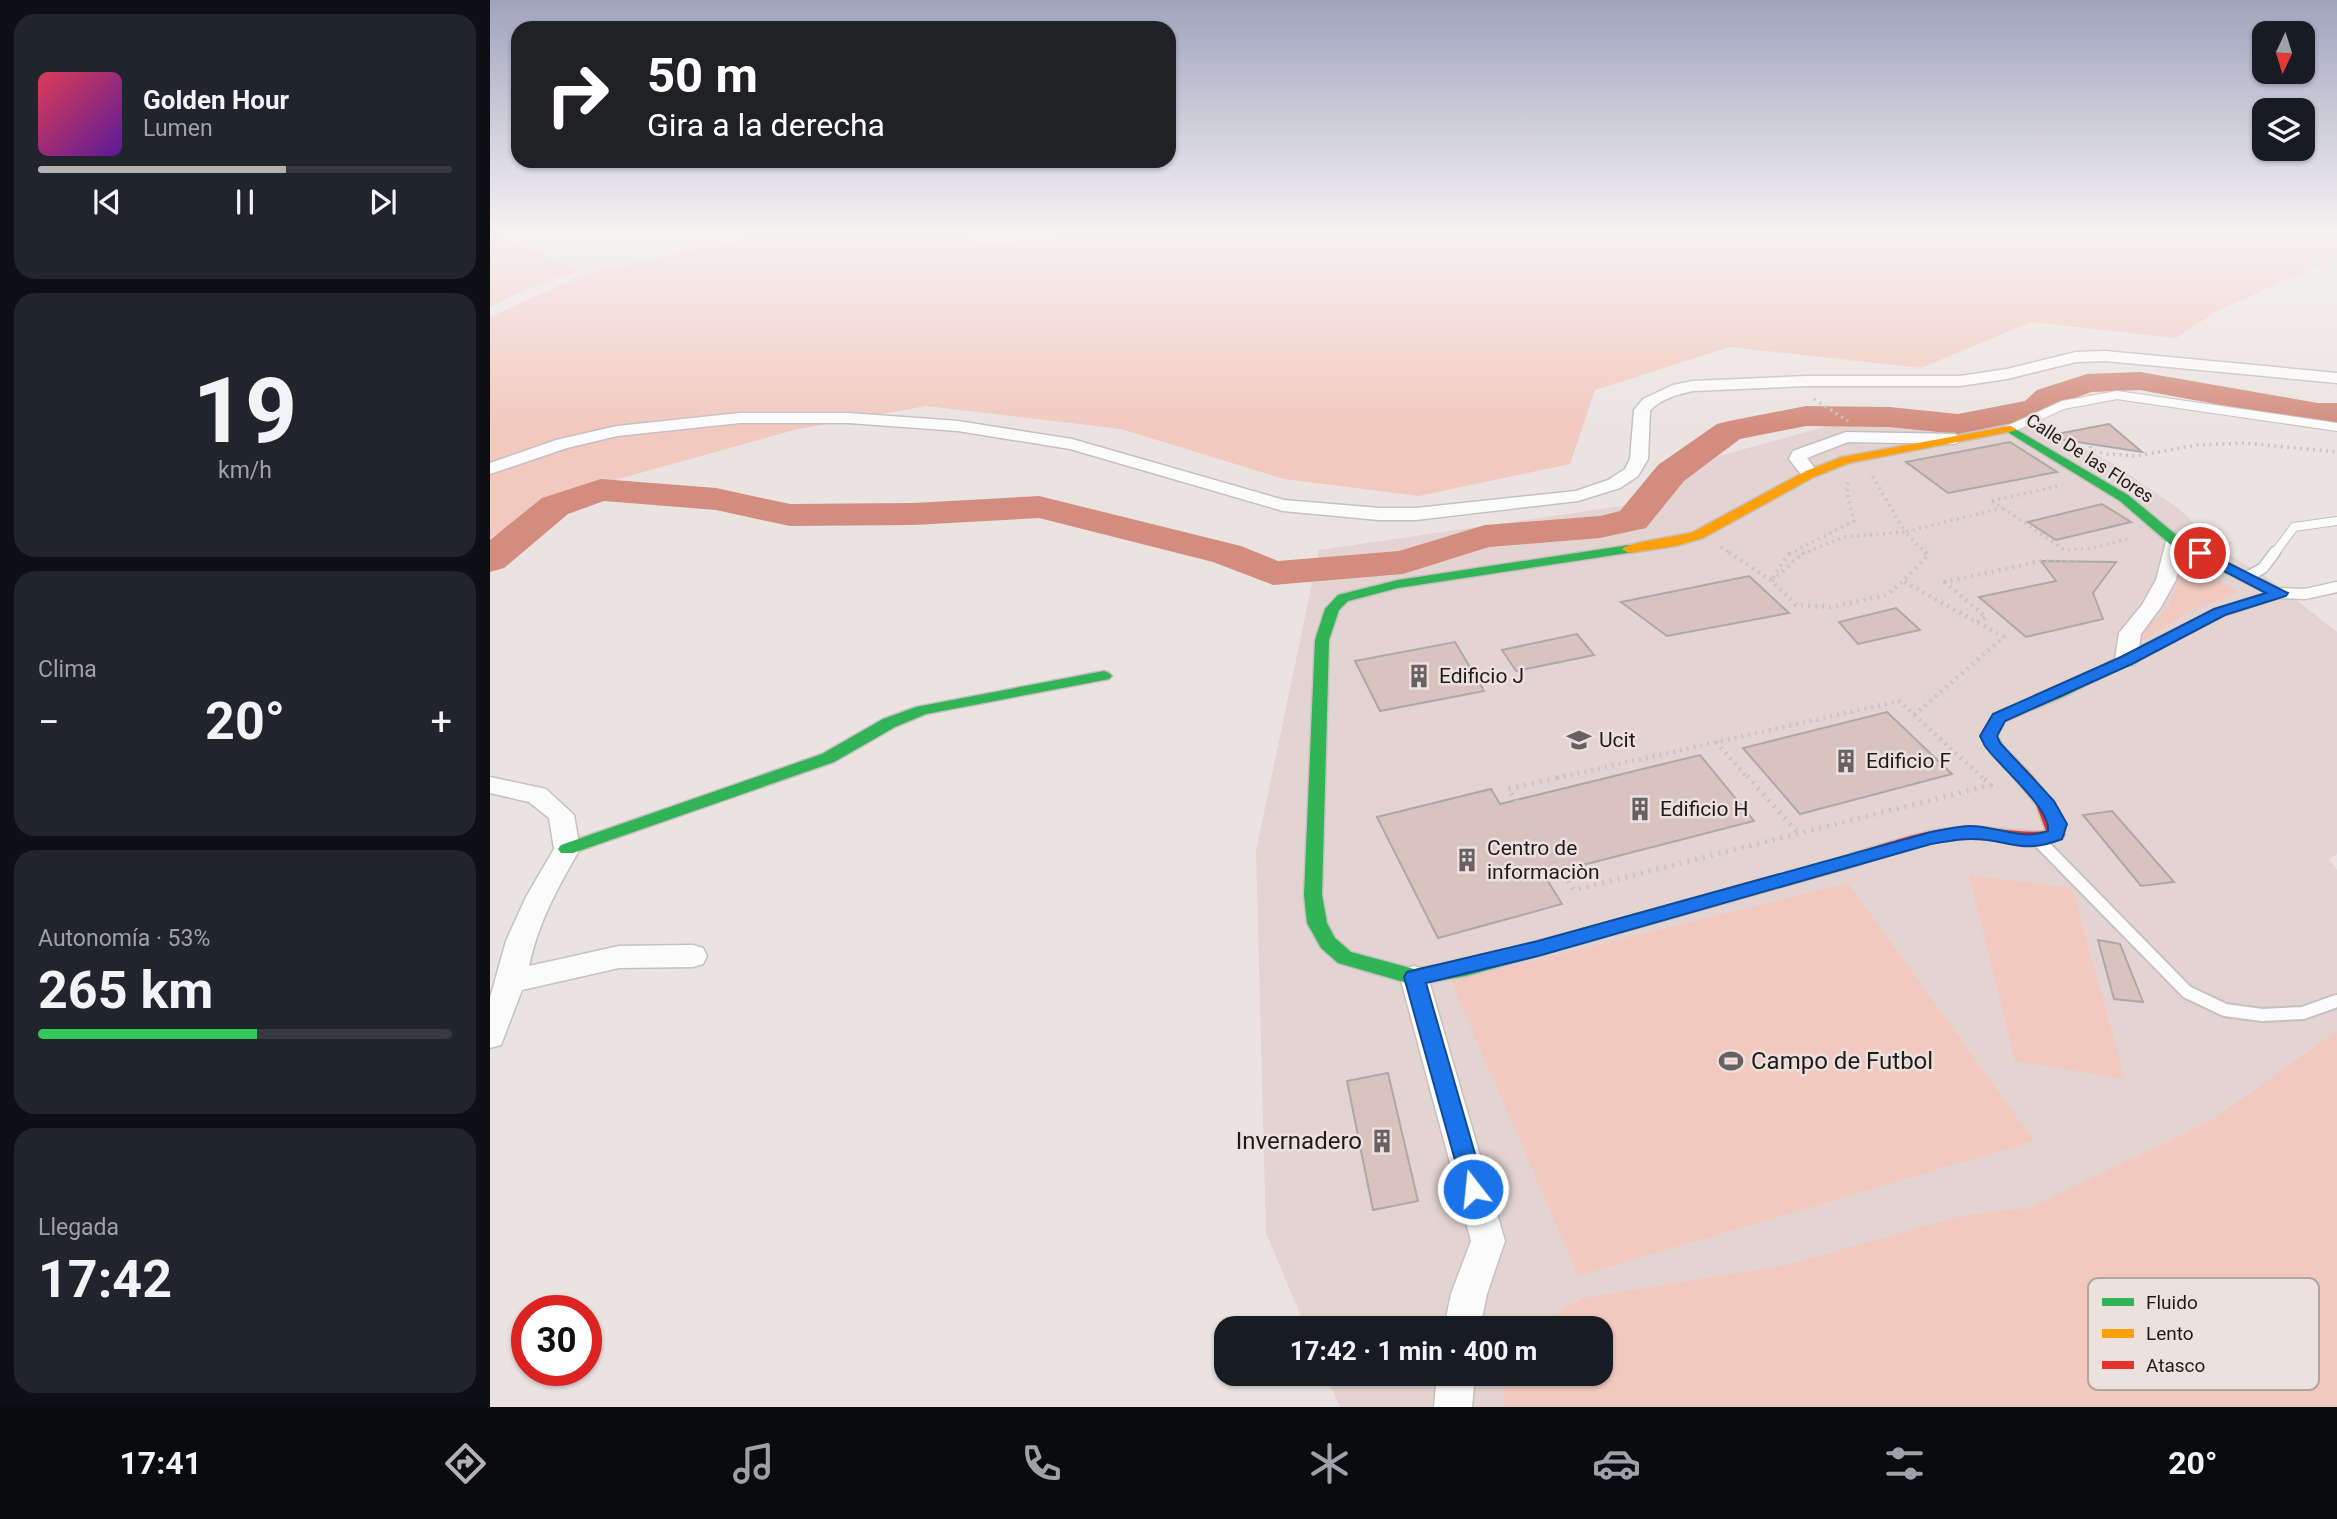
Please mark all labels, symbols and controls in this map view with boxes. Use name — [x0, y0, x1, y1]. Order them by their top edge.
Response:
north arrow — [2252, 21, 2315, 84]
map controls — [2252, 21, 2315, 161]
text: 50 m — [647, 47, 758, 104]
icon: right — [532, 49, 623, 140]
text: Golden Hour — [143, 85, 289, 115]
button: layers — [2252, 98, 2315, 161]
text: Gira a la derecha — [647, 106, 885, 144]
text: Lumen — [143, 115, 213, 142]
icon: previous — [88, 183, 126, 221]
icon: pause — [226, 183, 264, 221]
icon: next — [364, 183, 402, 221]
text: 19 — [193, 358, 297, 464]
street label: Calle De las Flores — [2022, 409, 2158, 507]
text: km/h — [218, 457, 272, 484]
pin — [2170, 523, 2230, 583]
icon: arrive — [2181, 534, 2219, 572]
text: Clima — [38, 656, 97, 683]
building icon: Edificio J — [1405, 662, 1433, 690]
place label: Edificio J — [1439, 664, 1524, 688]
text: 20° — [205, 691, 285, 752]
text: − — [38, 700, 60, 744]
text: + — [430, 700, 452, 744]
school or university icon: Ucit — [1565, 726, 1593, 754]
place label: Ucit — [1599, 728, 1636, 752]
building icon: Edificio F — [1832, 747, 1860, 775]
place label: Edificio F — [1866, 749, 1951, 773]
building icon: Edificio H — [1626, 795, 1654, 823]
place label: Edificio H — [1660, 797, 1749, 821]
place label: Centro de informaciòn — [1487, 836, 1600, 884]
building icon: Centro de informaciòn — [1453, 846, 1481, 874]
text: Autonomía · 53% — [38, 925, 210, 952]
text: 265 km — [38, 960, 213, 1021]
sports icon: Campo de Futbol — [1717, 1047, 1745, 1075]
place label: Campo de Futbol — [1751, 1047, 1933, 1075]
place label: Invernadero — [1236, 1127, 1362, 1155]
building icon: Invernadero — [1368, 1127, 1396, 1155]
position arrow — [1436, 1152, 1510, 1226]
text: Llegada — [38, 1214, 119, 1241]
text: 17:42 — [38, 1249, 172, 1310]
legend — [2088, 1278, 2319, 1390]
text: Fluido — [2146, 1291, 2198, 1314]
speed limit sign: 30 — [511, 1295, 602, 1386]
text: Lento — [2146, 1322, 2194, 1345]
text: 17:42 · 1 min · 400 m — [1290, 1336, 1537, 1366]
text: Atasco — [2146, 1354, 2205, 1377]
icon: directions — [441, 1439, 490, 1488]
icon: music — [729, 1439, 778, 1488]
icon: phone — [1017, 1439, 1066, 1488]
icon: climate — [1305, 1439, 1354, 1488]
icon: car — [1592, 1439, 1641, 1488]
icon: filters — [1880, 1439, 1929, 1488]
text: 17:41 — [119, 1444, 202, 1482]
text: 20° — [2168, 1444, 2217, 1482]

